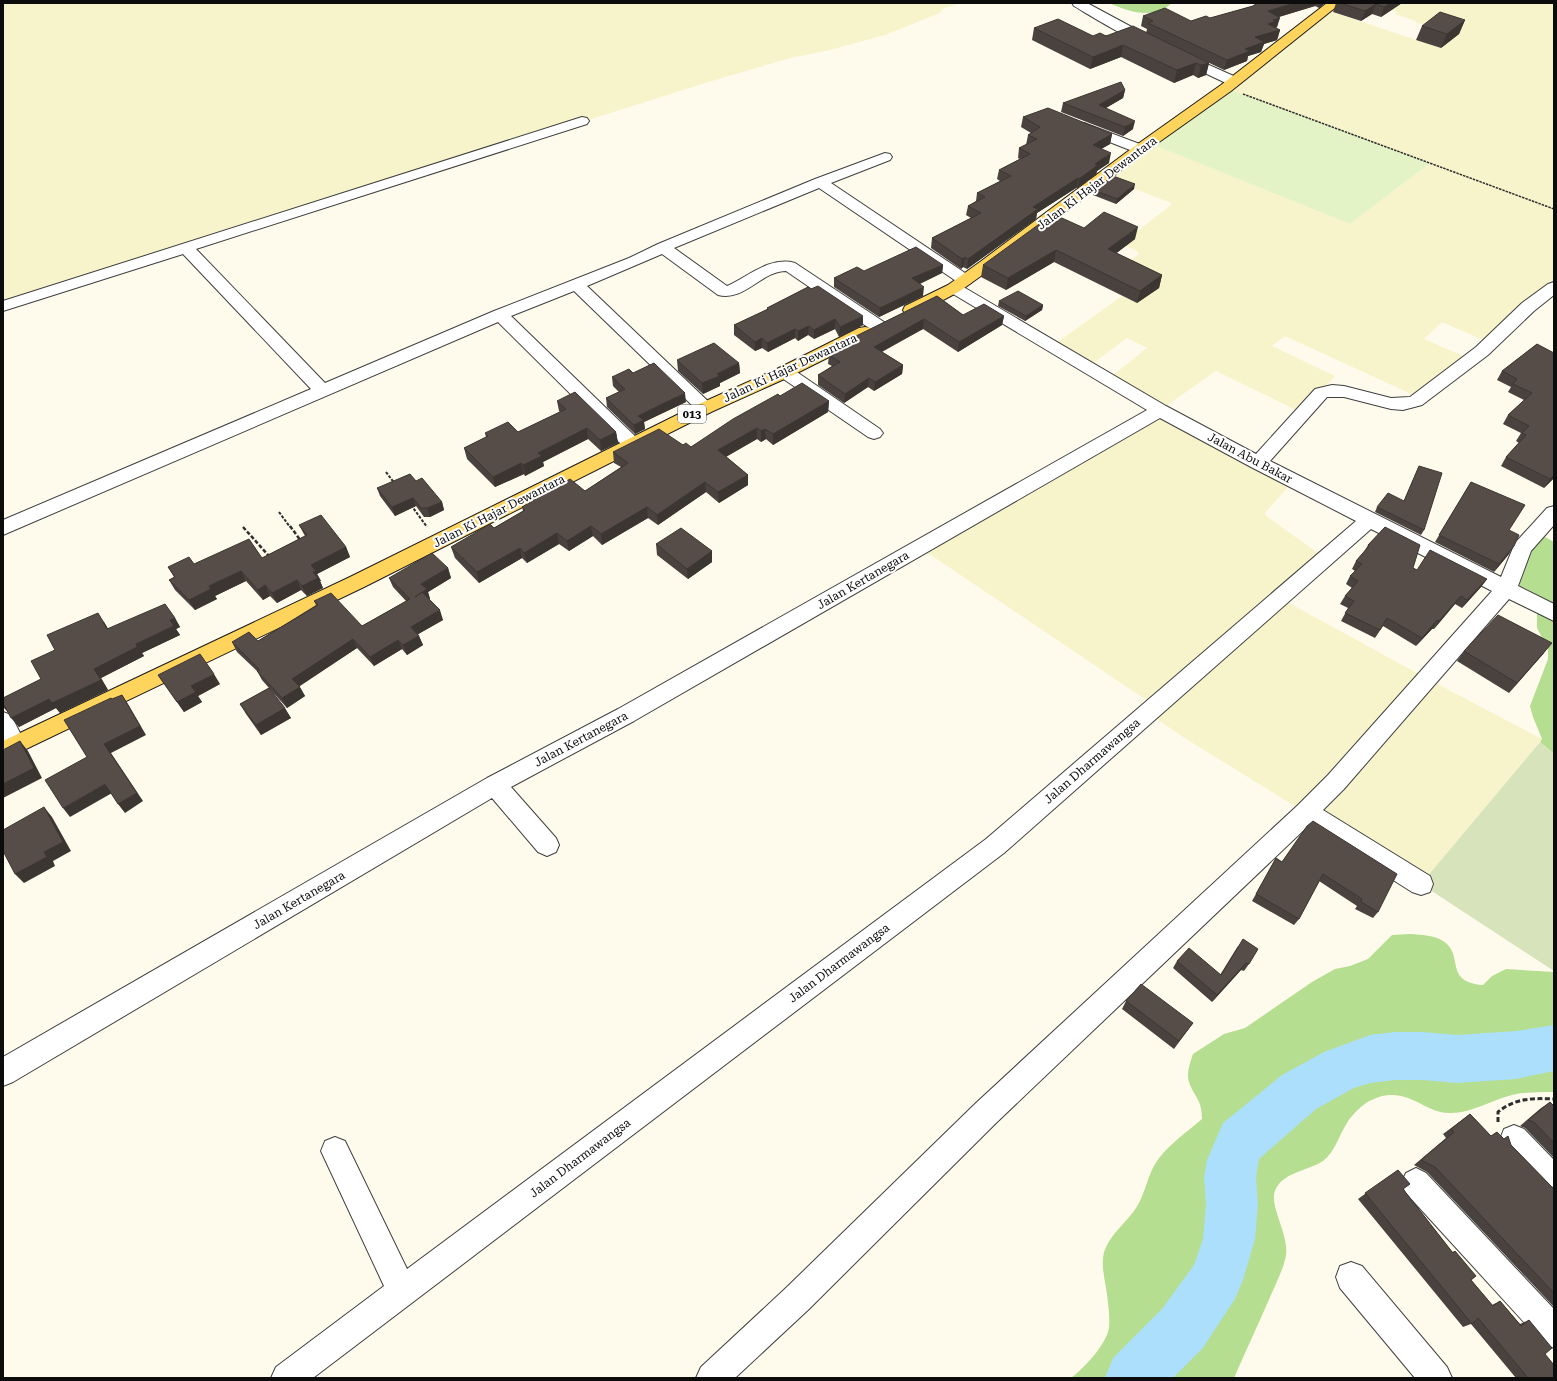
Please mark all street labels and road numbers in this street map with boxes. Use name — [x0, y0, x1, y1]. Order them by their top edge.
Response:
street label: Jalan Ki Hajar Dewantara — [1034, 133, 1160, 233]
street label: Jalan Ki Hajar Dewantara — [721, 331, 860, 405]
road number: 013 — [678, 405, 706, 423]
street label: Jalan Abu Bakar — [1205, 430, 1295, 486]
street label: Jalan Ki Hajar Dewantara — [431, 471, 568, 550]
street label: Jalan Kertanegara — [815, 548, 912, 612]
street label: Jalan Kertanegara — [532, 708, 631, 770]
street label: Jalan Dharmawangsa — [1041, 715, 1143, 806]
street label: Jalan Kertanegara — [251, 868, 348, 932]
street label: Jalan Dharmawangsa — [786, 920, 893, 1005]
street label: Jalan Dharmawangsa — [527, 1115, 634, 1200]

